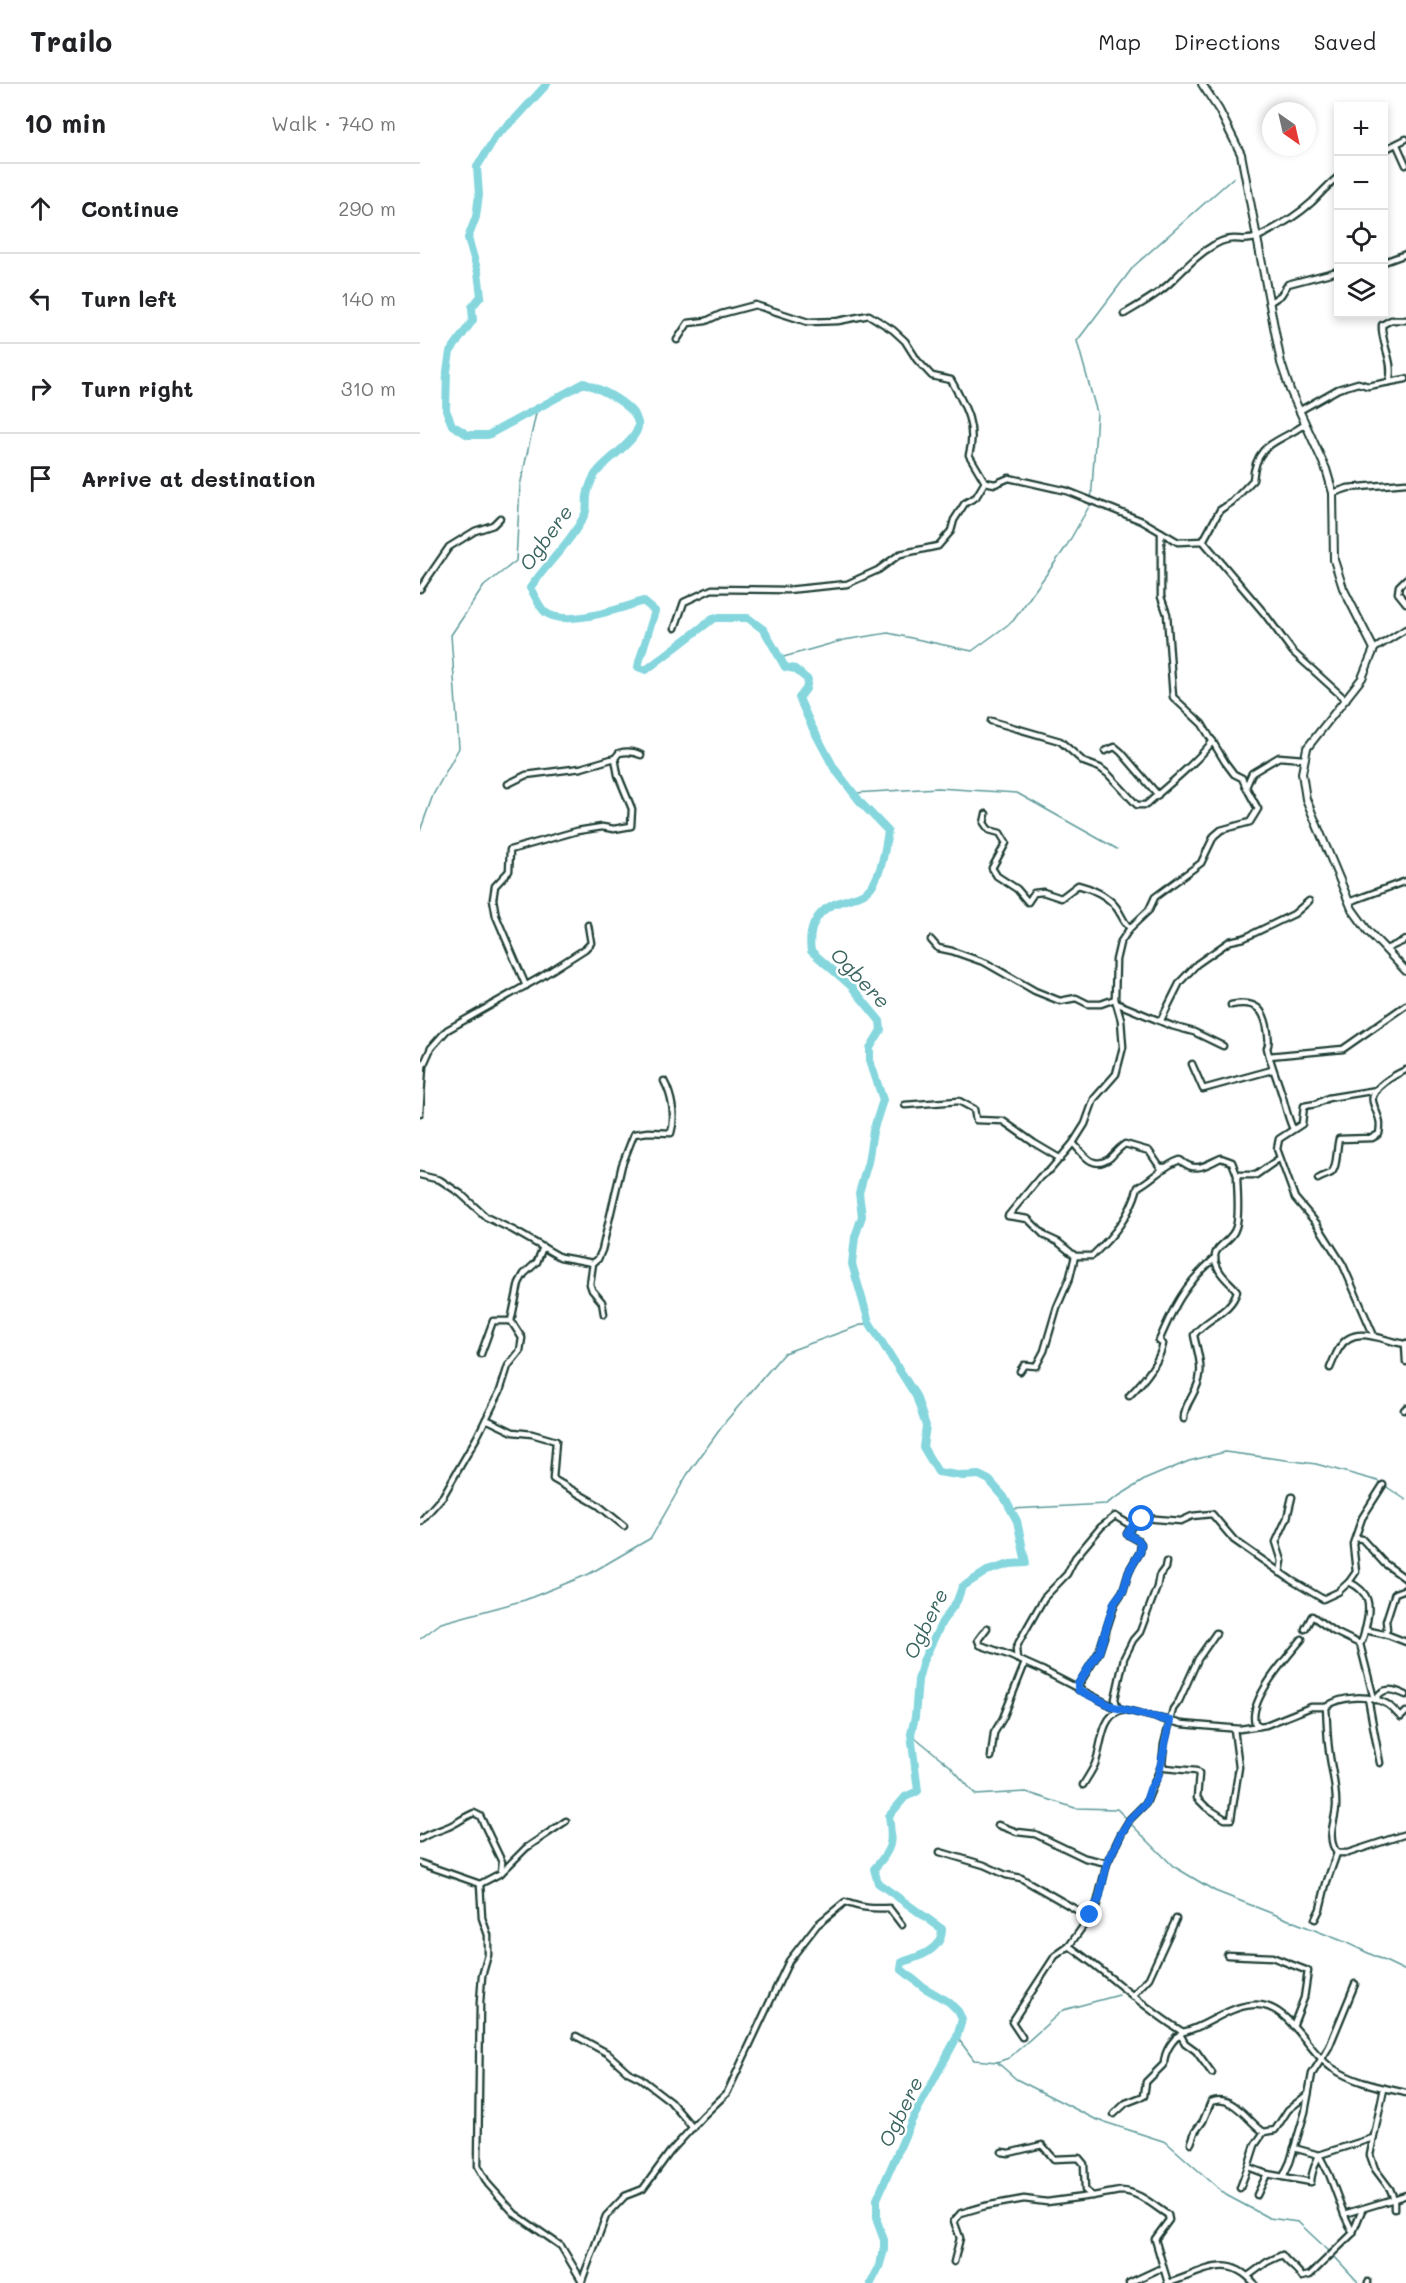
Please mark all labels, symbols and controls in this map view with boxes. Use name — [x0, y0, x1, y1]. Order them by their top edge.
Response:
text: Trailo — [30, 23, 112, 59]
text: Map — [1098, 28, 1141, 55]
text: Directions — [1174, 28, 1281, 55]
text: Saved — [1314, 28, 1376, 55]
north arrow — [1262, 102, 1316, 156]
map controls — [1334, 102, 1388, 318]
button: + — [1334, 102, 1388, 156]
text: 10 min — [24, 106, 106, 140]
text: Walk · 740 m — [271, 110, 396, 136]
button: − — [1334, 156, 1388, 210]
icon: ahead — [24, 192, 57, 225]
text: Continue — [81, 194, 179, 223]
text: 290 m — [338, 195, 396, 221]
button: locate — [1334, 210, 1388, 264]
button: layers — [1334, 264, 1388, 318]
icon: left — [24, 282, 57, 315]
text: Turn left — [81, 284, 177, 313]
text: 140 m — [341, 285, 396, 311]
icon: right — [24, 372, 57, 405]
text: Turn right — [81, 374, 193, 403]
text: 310 m — [341, 375, 396, 401]
icon: arrive — [24, 462, 57, 495]
text: Arrive at destination — [81, 464, 316, 493]
water label: Ogbere — [513, 499, 578, 575]
water label: Ogbere — [825, 941, 896, 1013]
route start — [1128, 1505, 1154, 1531]
water label: Ogbere — [897, 1584, 953, 1663]
route end — [1076, 1901, 1102, 1927]
water label: Ogbere — [872, 2072, 928, 2151]

